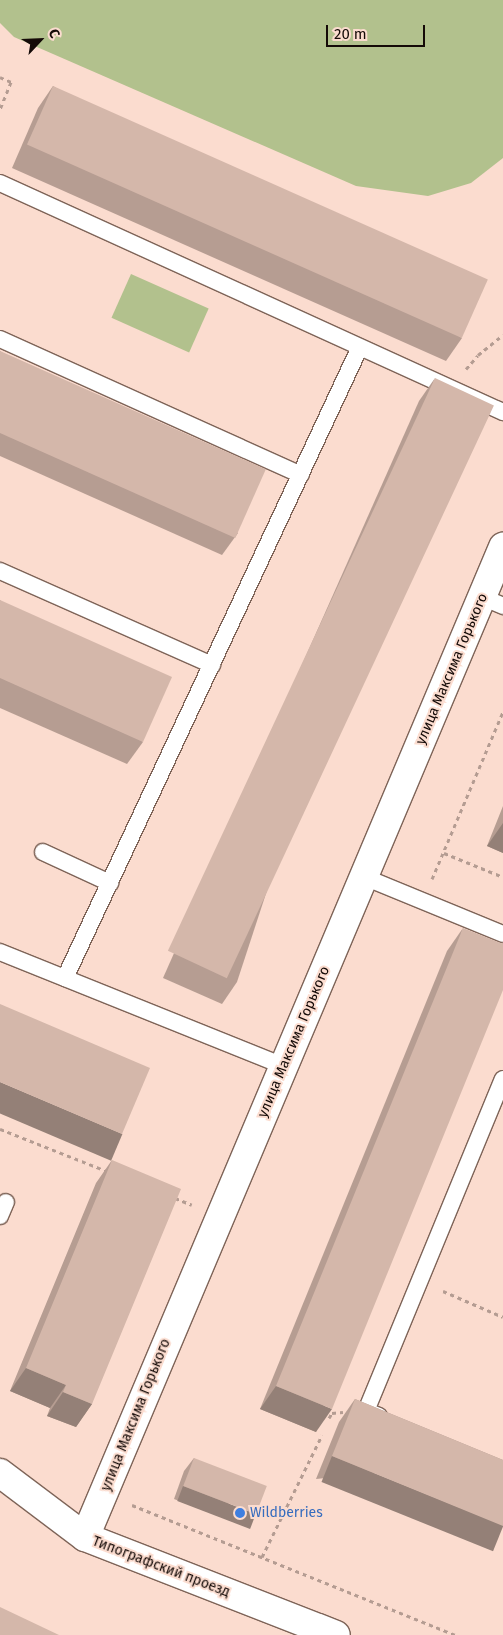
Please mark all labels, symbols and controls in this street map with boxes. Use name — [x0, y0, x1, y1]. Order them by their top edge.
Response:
north arrow — [15, 15, 65, 65]
scale bar — [328, 15, 427, 47]
text: 20 m — [334, 25, 367, 43]
text: С — [45, 26, 63, 41]
street label: улица Максима Горького — [412, 591, 492, 747]
street label: улица Максима Горького — [254, 964, 334, 1120]
street label: улица Максима Горького — [98, 1336, 174, 1494]
place label: Wildberries — [250, 1505, 323, 1521]
marker: Wildberries — [234, 1507, 246, 1519]
street label: Типографский проезд — [90, 1533, 232, 1601]

